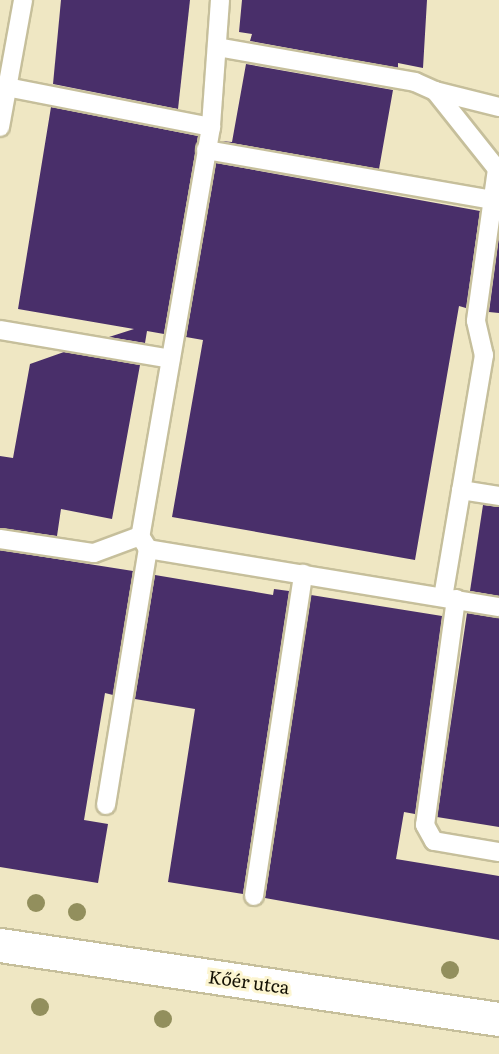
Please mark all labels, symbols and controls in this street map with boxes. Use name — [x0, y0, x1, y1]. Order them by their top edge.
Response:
street label: Kőér utca — [207, 966, 291, 998]

